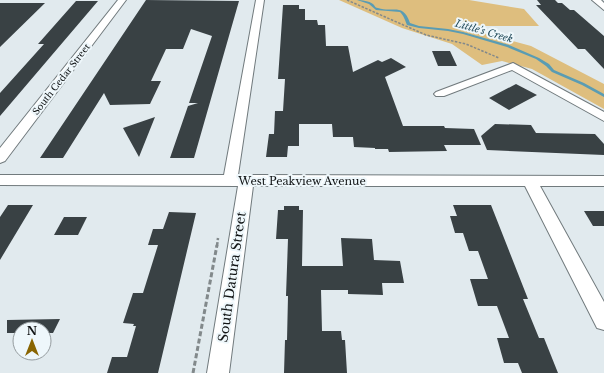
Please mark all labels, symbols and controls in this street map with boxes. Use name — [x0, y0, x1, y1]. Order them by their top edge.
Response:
water label: Little's Creek — [453, 16, 514, 45]
street label: South Cedar Street — [30, 41, 92, 117]
street label: West Peakview Avenue — [237, 174, 366, 188]
street label: South Datura Street — [214, 211, 250, 343]
north arrow — [12, 321, 52, 361]
text: N — [27, 324, 38, 338]

